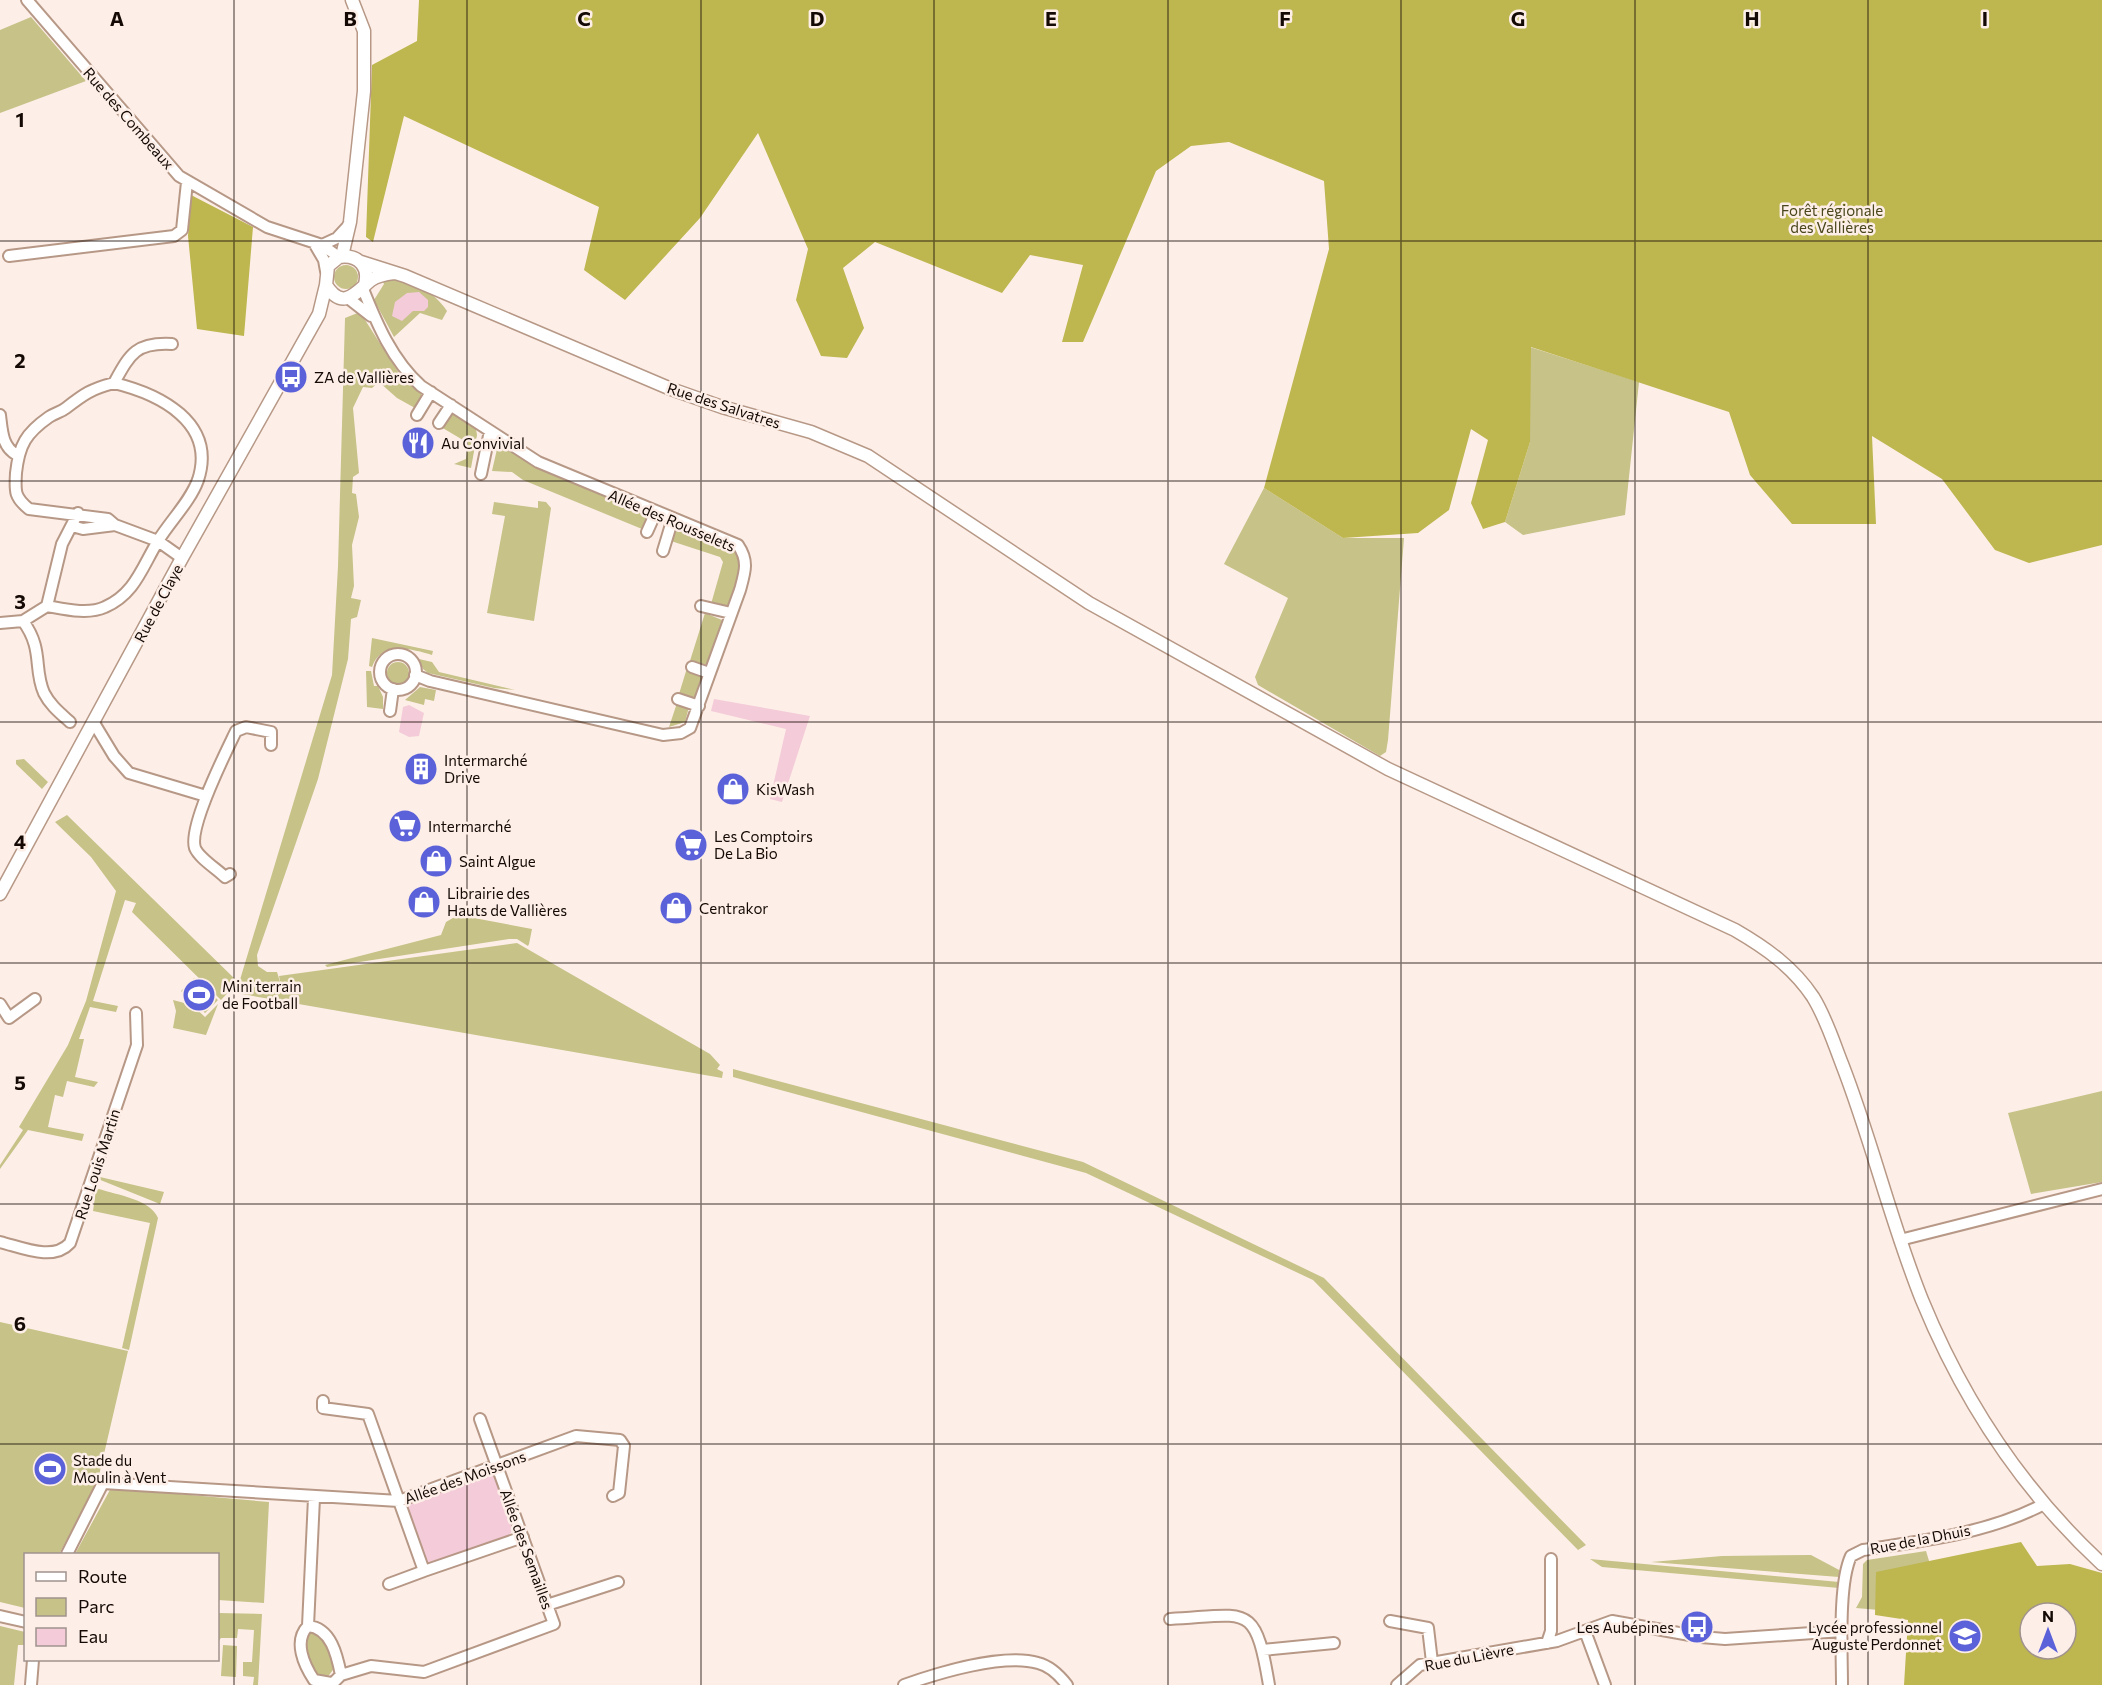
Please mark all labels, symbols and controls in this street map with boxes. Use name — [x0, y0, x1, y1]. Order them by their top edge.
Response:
text: A — [110, 6, 124, 30]
text: B — [343, 6, 357, 30]
text: C — [577, 6, 591, 30]
text: D — [810, 6, 824, 30]
text: E — [1045, 6, 1057, 30]
text: F — [1279, 6, 1291, 30]
text: G — [1511, 6, 1525, 30]
text: H — [1745, 6, 1760, 30]
text: I — [1982, 6, 1988, 30]
street label: Rue des Combeaux — [80, 64, 178, 172]
text: 1 — [15, 107, 25, 131]
park label: Forêt régionale des Vallières — [1781, 201, 1883, 236]
text: 2 — [14, 348, 26, 372]
bus stop icon: ZA de Vallières — [273, 359, 309, 395]
place label: ZA de Vallières — [314, 368, 414, 386]
street label: Rue des Salvatres — [665, 378, 783, 432]
restaurant icon: Au Convivial — [400, 425, 436, 461]
place label: Au Convivial — [441, 434, 525, 452]
street label: Allée des Rousselets — [606, 485, 738, 555]
street label: Rue de Claye — [130, 561, 186, 645]
text: 3 — [14, 589, 26, 613]
building icon: Intermarché Drive — [403, 751, 439, 787]
place label: Intermarché Drive — [444, 751, 527, 786]
shop icon: KisWash — [715, 771, 751, 807]
place label: KisWash — [756, 780, 815, 798]
supermarket icon: Intermarché — [387, 808, 423, 844]
place label: Intermarché — [428, 817, 511, 835]
supermarket icon: Les Comptoirs De La Bio — [673, 827, 709, 863]
place label: Les Comptoirs De La Bio — [714, 827, 813, 862]
text: 4 — [14, 829, 26, 853]
shop icon: Saint Algue — [418, 843, 454, 879]
place label: Saint Algue — [459, 852, 536, 870]
shop icon: Librairie des Hauts de Vallières — [406, 884, 442, 920]
place label: Librairie des Hauts de Vallières — [447, 884, 567, 919]
shop icon: Centrakor — [658, 890, 694, 926]
place label: Centrakor — [699, 899, 768, 917]
sports icon: Mini terrain de Football — [181, 977, 217, 1013]
place label: Mini terrain de Football — [222, 977, 302, 1012]
text: 5 — [14, 1070, 26, 1094]
street label: Rue Louis Martin — [71, 1106, 123, 1222]
text: 6 — [14, 1311, 26, 1335]
street label: Allée des Moissons — [402, 1447, 528, 1507]
sports icon: Stade du Moulin à Vent — [32, 1451, 68, 1487]
place label: Stade du Moulin à Vent — [73, 1451, 166, 1486]
street label: Allée des Semailles — [497, 1486, 557, 1612]
street label: Rue de la Dhuis — [1868, 1520, 1972, 1558]
legend — [24, 1553, 219, 1661]
text: Route — [78, 1565, 127, 1587]
text: Parc — [78, 1595, 115, 1617]
north arrow — [2018, 1601, 2078, 1661]
text: N — [2042, 1606, 2054, 1625]
bus stop icon: Les Aubépines — [1679, 1609, 1715, 1645]
place label: Les Aubépines — [1576, 1618, 1674, 1636]
place label: Lycée professionnel Auguste Perdonnet — [1808, 1618, 1942, 1653]
school or university icon: Lycée professionnel Auguste Perdonnet — [1947, 1618, 1983, 1654]
text: Eau — [78, 1625, 108, 1647]
street label: Rue du Lièvre — [1423, 1640, 1515, 1674]

